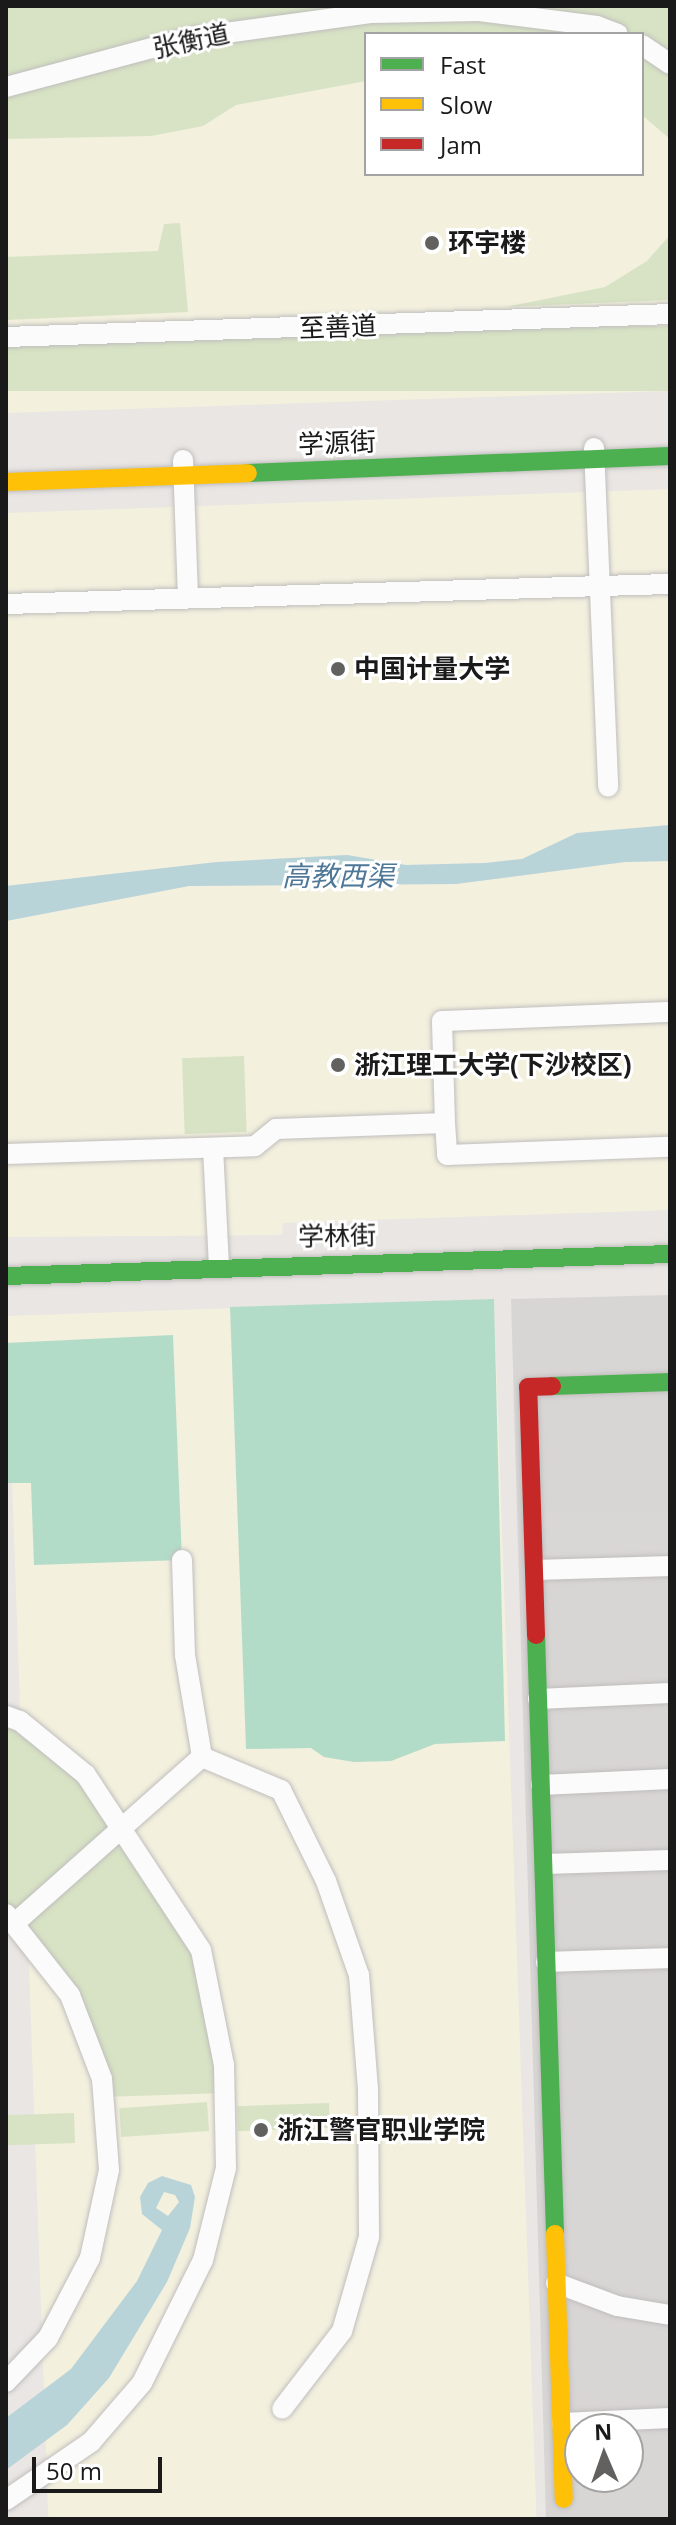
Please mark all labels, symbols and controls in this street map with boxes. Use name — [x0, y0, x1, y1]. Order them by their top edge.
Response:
street label: 张衡道 — [150, 18, 232, 64]
legend — [364, 32, 644, 176]
text: Fast — [440, 48, 486, 81]
text: Slow — [440, 88, 492, 121]
text: Jam — [440, 128, 482, 161]
place label: 环宇楼 — [448, 227, 526, 259]
marker: 环宇楼 — [423, 234, 441, 252]
street label: 至善道 — [298, 310, 378, 344]
street label: 学源街 — [297, 426, 377, 460]
place label: 中国计量大学 — [354, 653, 510, 685]
marker: 中国计量大学 — [329, 660, 347, 678]
water label: 高教西渠 — [282, 858, 394, 892]
place label: 浙江理工大学(下沙校区) — [354, 1049, 632, 1081]
marker: 浙江理工大学(下沙校区) — [329, 1056, 347, 1074]
street label: 学林街 — [298, 1220, 376, 1252]
place label: 浙江警官职业学院 — [277, 2114, 485, 2146]
marker: 浙江警官职业学院 — [252, 2121, 270, 2139]
north arrow — [564, 2413, 644, 2493]
text: N — [594, 2416, 613, 2446]
scale bar — [36, 2441, 166, 2491]
text: 50 m — [46, 2454, 102, 2487]

